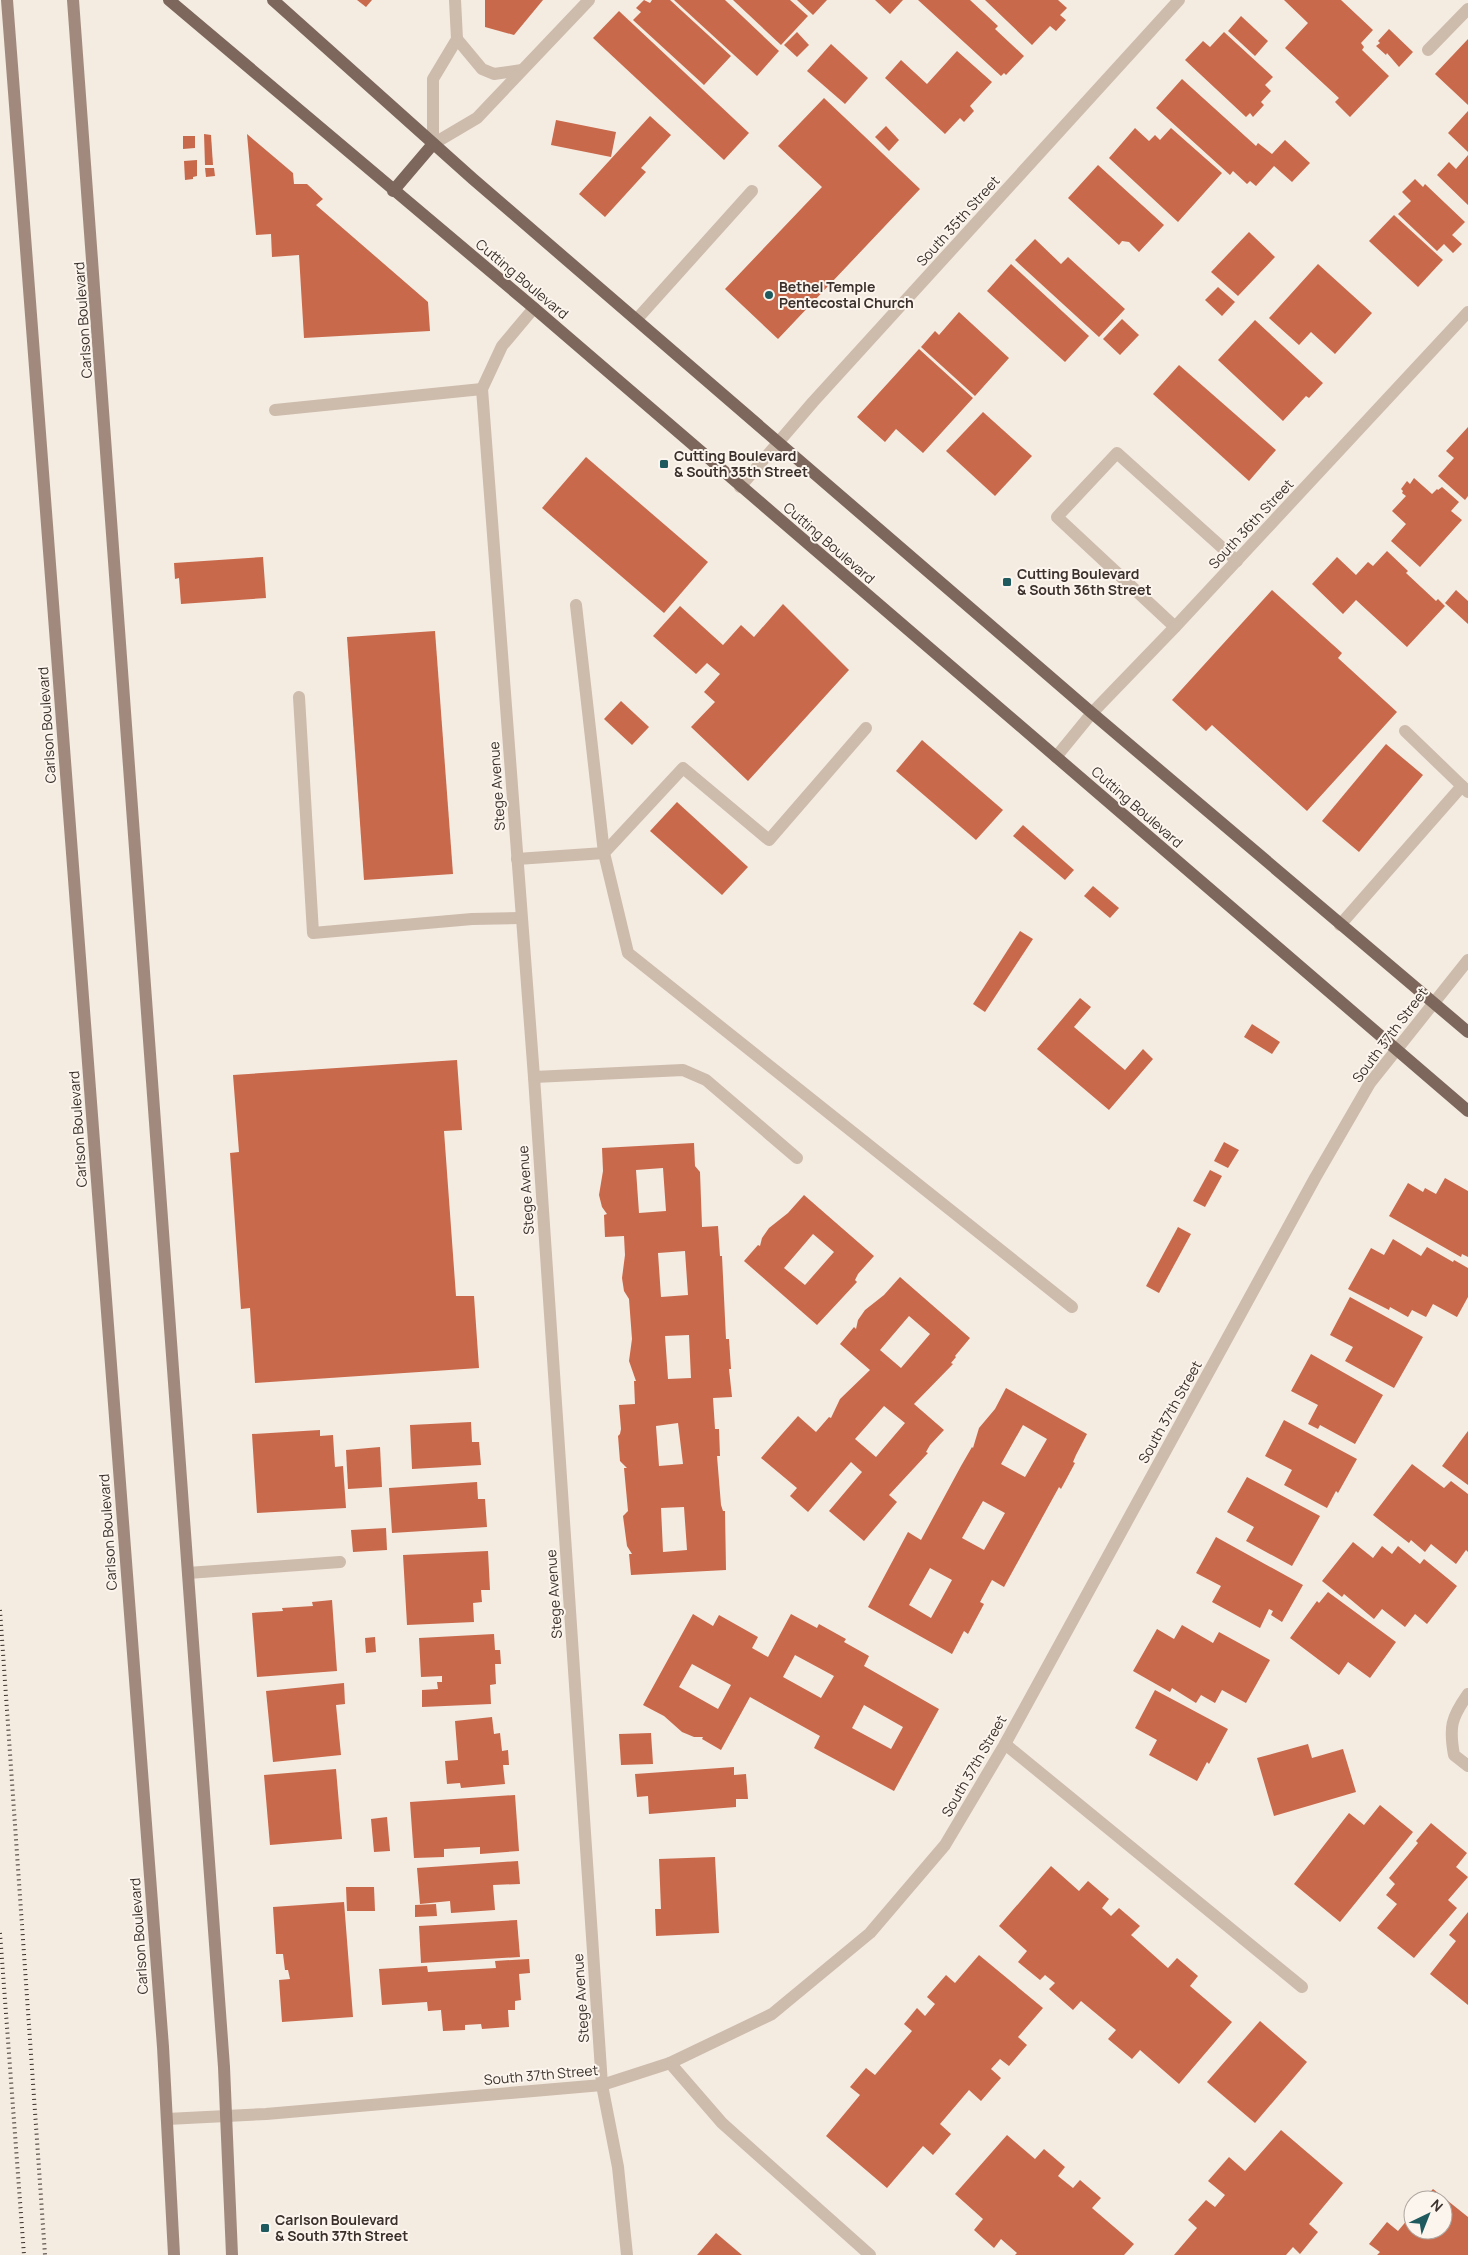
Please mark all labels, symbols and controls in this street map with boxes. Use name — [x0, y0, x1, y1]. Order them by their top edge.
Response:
street label: South 35th Street — [912, 171, 1004, 270]
street label: Cutting Boulevard — [472, 234, 573, 323]
street label: Carlson Boulevard — [69, 261, 96, 379]
place label: Bethel Temple Pentecostal Church — [779, 277, 914, 312]
marker: Bethel Temple Pentecostal Church — [763, 289, 775, 301]
place label: Cutting Boulevard & South 35th Street — [674, 446, 808, 481]
marker: Cutting Boulevard & South 35th Street — [658, 458, 670, 470]
street label: South 36th Street — [1204, 474, 1297, 573]
street label: Cutting Boulevard — [780, 498, 879, 588]
place label: Cutting Boulevard & South 36th Street — [1017, 564, 1151, 599]
marker: Cutting Boulevard & South 36th Street — [1001, 576, 1013, 588]
street label: Carlson Boulevard — [33, 666, 60, 784]
street label: Stege Avenue — [484, 741, 509, 831]
street label: Cutting Boulevard — [1088, 762, 1187, 852]
street label: South 37th Street — [1348, 983, 1432, 1086]
street label: Carlson Boulevard — [64, 1070, 91, 1188]
street label: Stege Avenue — [513, 1145, 538, 1235]
street label: South 37th Street — [1133, 1357, 1206, 1466]
street label: Carlson Boulevard — [94, 1473, 121, 1591]
street label: Stege Avenue — [541, 1549, 566, 1639]
street label: South 37th Street — [937, 1711, 1011, 1820]
street label: Carlson Boulevard — [125, 1877, 152, 1995]
street label: Stege Avenue — [568, 1953, 593, 2043]
street label: South 37th Street — [483, 2060, 599, 2089]
north arrow — [1403, 2190, 1453, 2240]
text: N — [1427, 2195, 1447, 2216]
place label: Carlson Boulevard & South 37th Street — [275, 2210, 408, 2245]
marker: Carlson Boulevard & South 37th Street — [259, 2222, 271, 2234]

